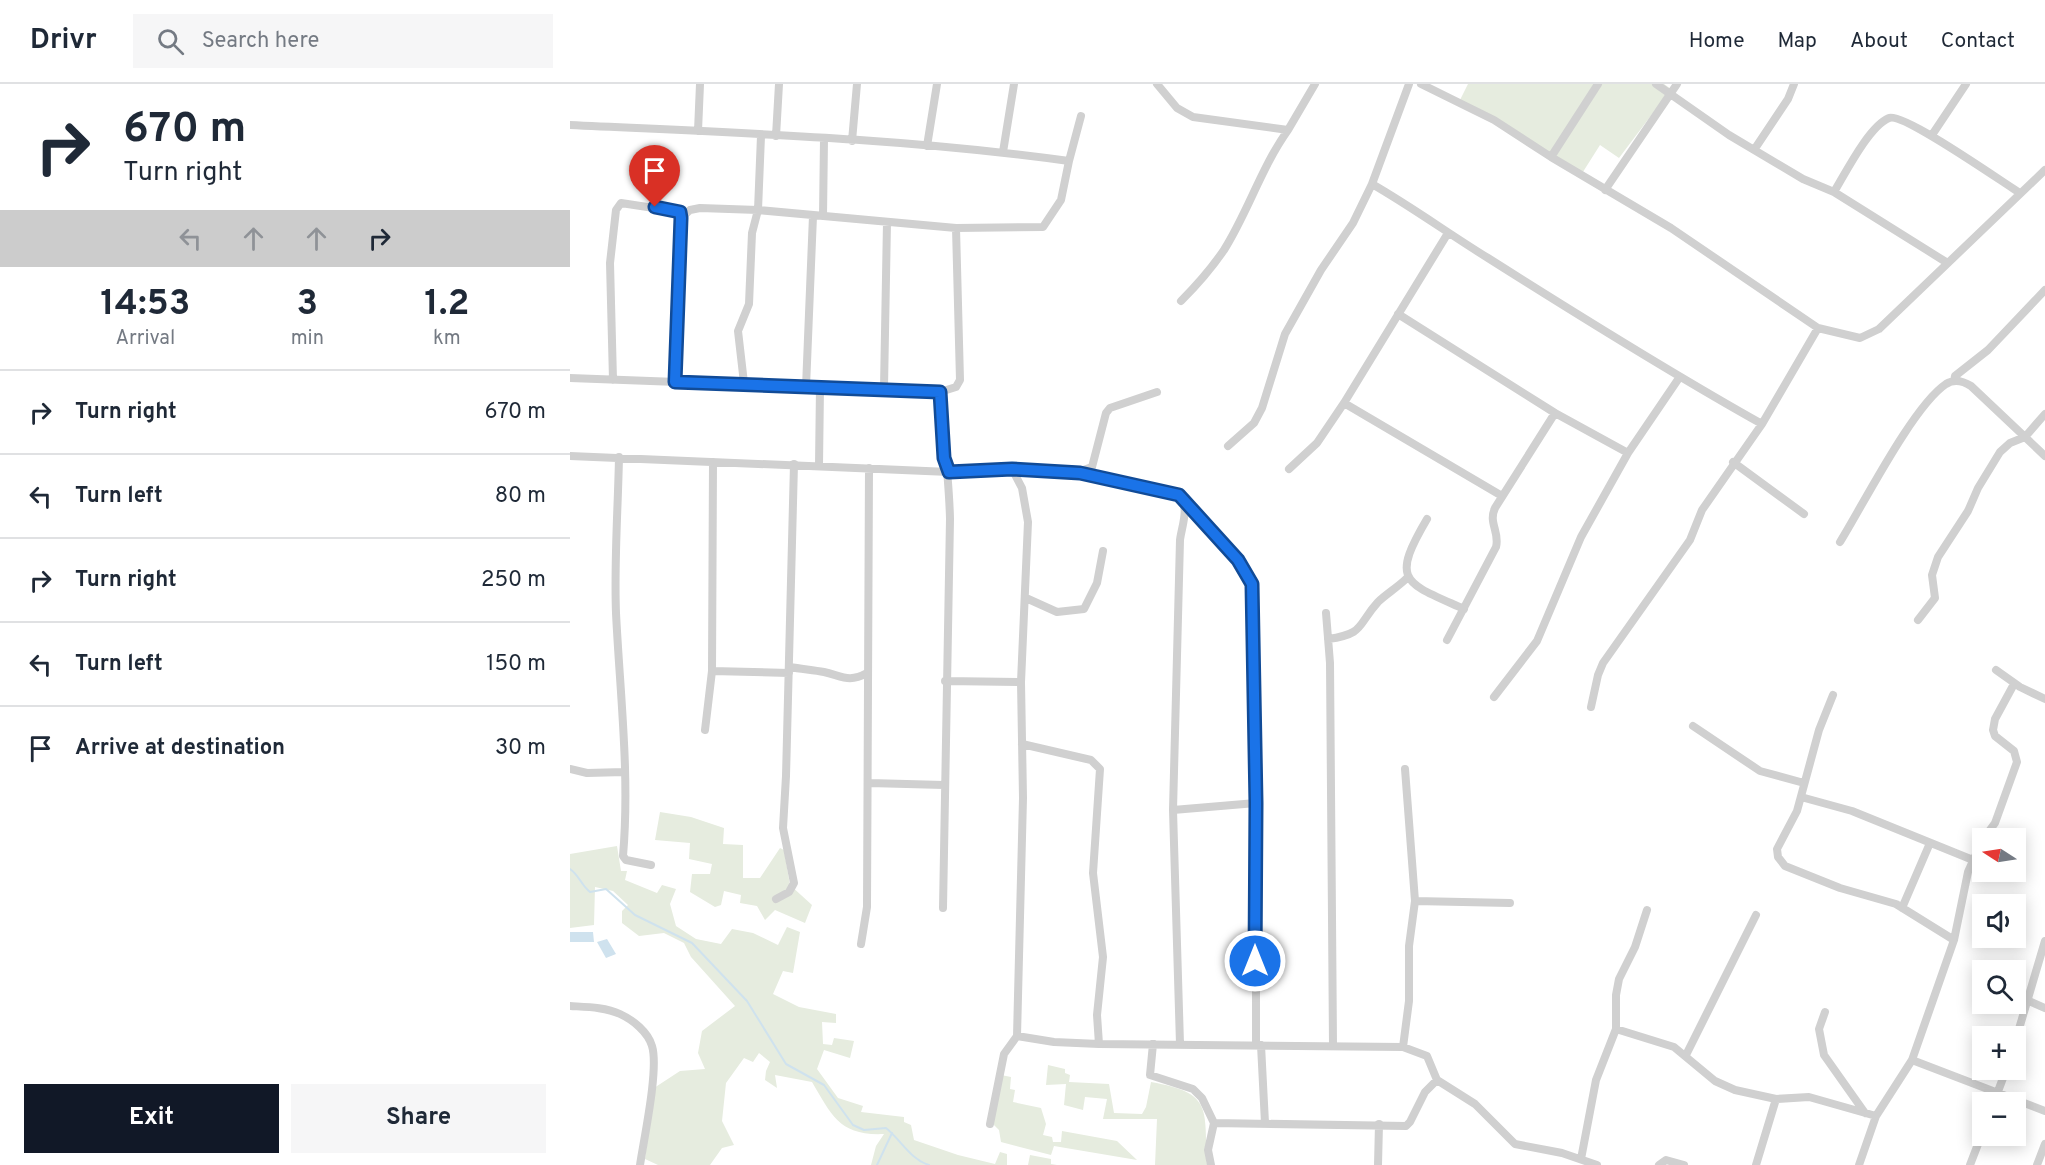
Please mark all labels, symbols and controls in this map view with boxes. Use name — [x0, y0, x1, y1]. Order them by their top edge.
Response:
search box — [133, 14, 553, 68]
text: Drivr — [30, 23, 97, 59]
icon: search — [154, 25, 187, 58]
text: Search here — [202, 28, 319, 55]
text: Home — [1689, 28, 1745, 55]
text: Map — [1778, 28, 1817, 55]
text: About — [1850, 28, 1908, 55]
text: Contact — [1941, 28, 2015, 55]
text: 670 m — [123, 104, 246, 157]
icon: right — [24, 108, 102, 186]
pin — [629, 145, 680, 207]
icon: arrive — [638, 154, 671, 187]
text: Turn right — [123, 156, 242, 190]
icon: left — [174, 222, 207, 255]
icon: ahead — [237, 222, 270, 255]
icon: ahead — [300, 222, 333, 255]
icon: right — [363, 222, 396, 255]
text: 14:53 — [100, 282, 190, 328]
text: 3 — [296, 282, 318, 328]
text: 1.2 — [424, 282, 470, 328]
text: Arrival — [116, 326, 175, 352]
text: min — [291, 326, 324, 352]
text: km — [433, 326, 461, 352]
icon: right — [24, 396, 57, 429]
text: Turn right — [75, 399, 177, 426]
text: 670 m — [485, 399, 546, 426]
icon: left — [24, 480, 57, 513]
text: Turn left — [75, 483, 163, 510]
text: 80 m — [495, 483, 546, 510]
icon: right — [24, 564, 57, 597]
text: Turn right — [75, 567, 177, 594]
text: 250 m — [481, 567, 546, 594]
icon: left — [24, 648, 57, 681]
text: Turn left — [75, 651, 163, 678]
text: 150 m — [486, 651, 546, 678]
icon: arrive — [24, 732, 57, 765]
text: Arrive at destination — [75, 735, 285, 762]
text: 30 m — [495, 735, 546, 762]
north arrow — [1972, 828, 2026, 882]
map controls — [1972, 828, 2026, 1146]
button: sound — [1972, 894, 2026, 948]
position arrow — [1223, 929, 1287, 993]
button: search — [1972, 960, 2026, 1014]
button: + — [1972, 1026, 2026, 1080]
button: Exit — [24, 1084, 279, 1153]
button: Share — [291, 1084, 546, 1153]
button: − — [1972, 1092, 2026, 1146]

